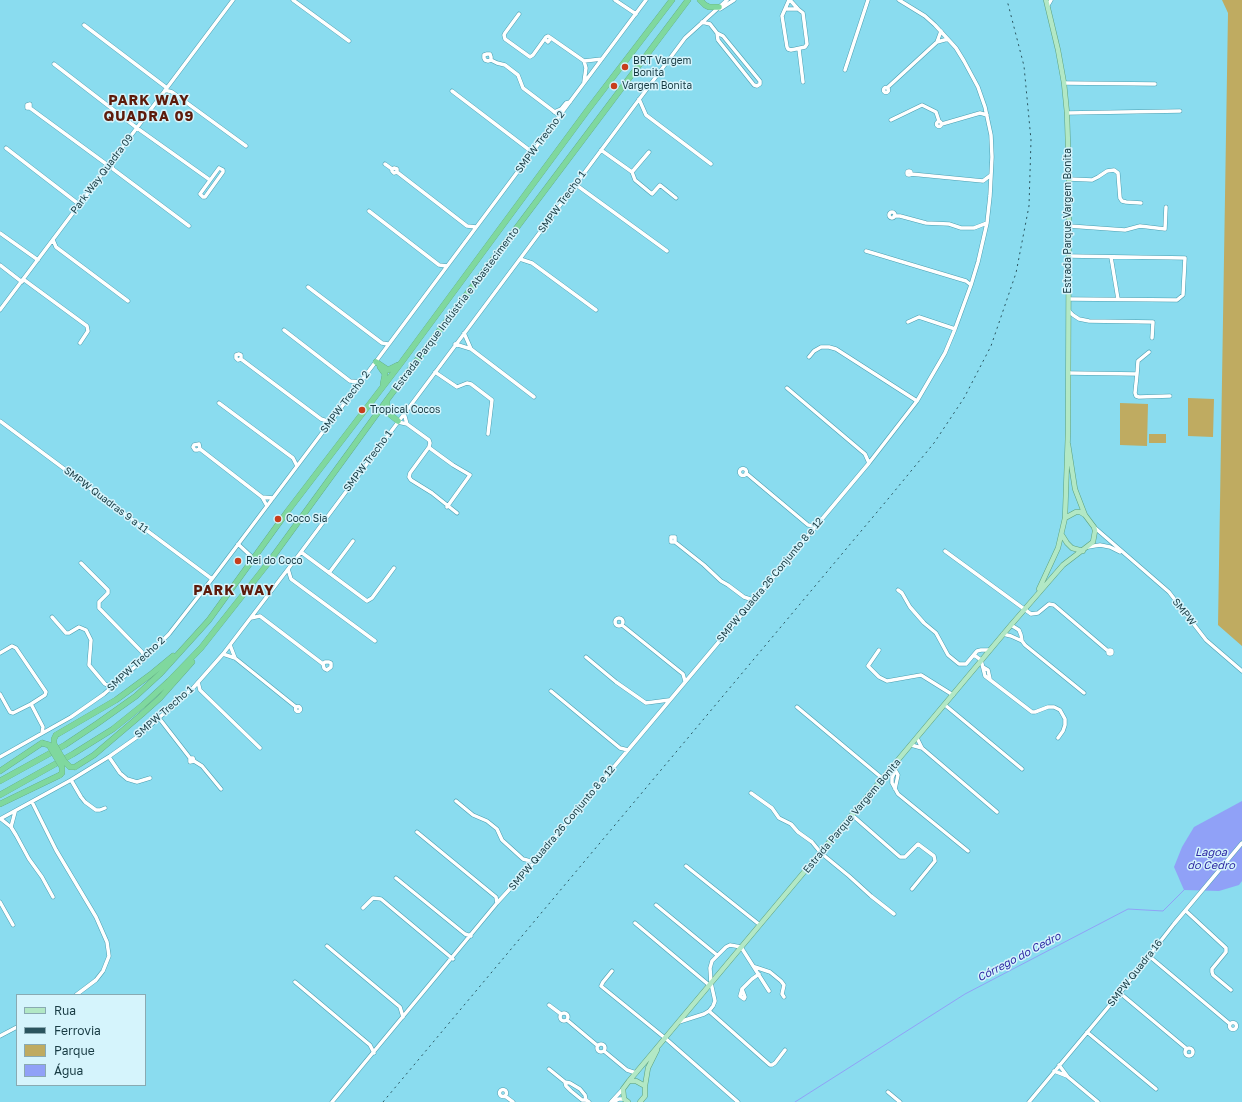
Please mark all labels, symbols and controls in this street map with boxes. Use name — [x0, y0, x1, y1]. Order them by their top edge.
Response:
place label: BRT Vargem Bonita — [633, 55, 691, 78]
marker: BRT Vargem Bonita — [620, 62, 630, 72]
place label: Vargem Bonita — [622, 80, 692, 92]
marker: Vargem Bonita — [609, 81, 619, 91]
district label: PARK WAY QUADRA 09 — [104, 93, 194, 126]
street label: SMPW Trecho 2 — [513, 109, 567, 175]
street label: Park Way Quadra 09 — [68, 132, 136, 216]
street label: Estrada Parque Vargem Bonita — [1062, 148, 1074, 294]
street label: SMPW Trecho 1 — [536, 169, 588, 235]
street label: Estrada Parque Indústria e Abastecimento — [390, 225, 522, 393]
street label: SMPW Trecho 2 — [318, 369, 372, 435]
place label: Tropical Cocos — [370, 404, 440, 416]
marker: Tropical Cocos — [357, 405, 367, 415]
street label: SMPW Trecho 1 — [341, 428, 395, 494]
street label: SMPW Quadras 9 a 11 — [61, 464, 151, 536]
place label: Coco Sia — [286, 513, 327, 525]
marker: Coco Sia — [273, 514, 283, 524]
street label: SMPW Quadra 26 Conjunto 8 e 12 — [714, 515, 826, 645]
place label: Rei do Coco — [246, 555, 303, 567]
marker: Rei do Coco — [233, 556, 243, 566]
district label: PARK WAY — [193, 583, 275, 599]
street label: SMPW — [1170, 596, 1198, 628]
street label: SMPW Trecho 2 — [105, 634, 167, 694]
street label: SMPW Trecho 1 — [132, 683, 196, 741]
street label: Estrada Parque Vargem Bonita — [801, 756, 903, 876]
street label: SMPW Quadra 26 Conjunto 8 e 12 — [506, 763, 618, 893]
water label: Lagoa do Cedro — [1187, 846, 1235, 872]
water label: Córrego do Cedro — [975, 929, 1063, 985]
street label: SMPW Quadra 16 — [1105, 937, 1165, 1009]
legend — [16, 994, 146, 1086]
text: Rua — [54, 1003, 76, 1018]
text: Ferrovia — [54, 1023, 101, 1038]
text: Parque — [54, 1043, 95, 1058]
text: Água — [54, 1063, 83, 1078]

